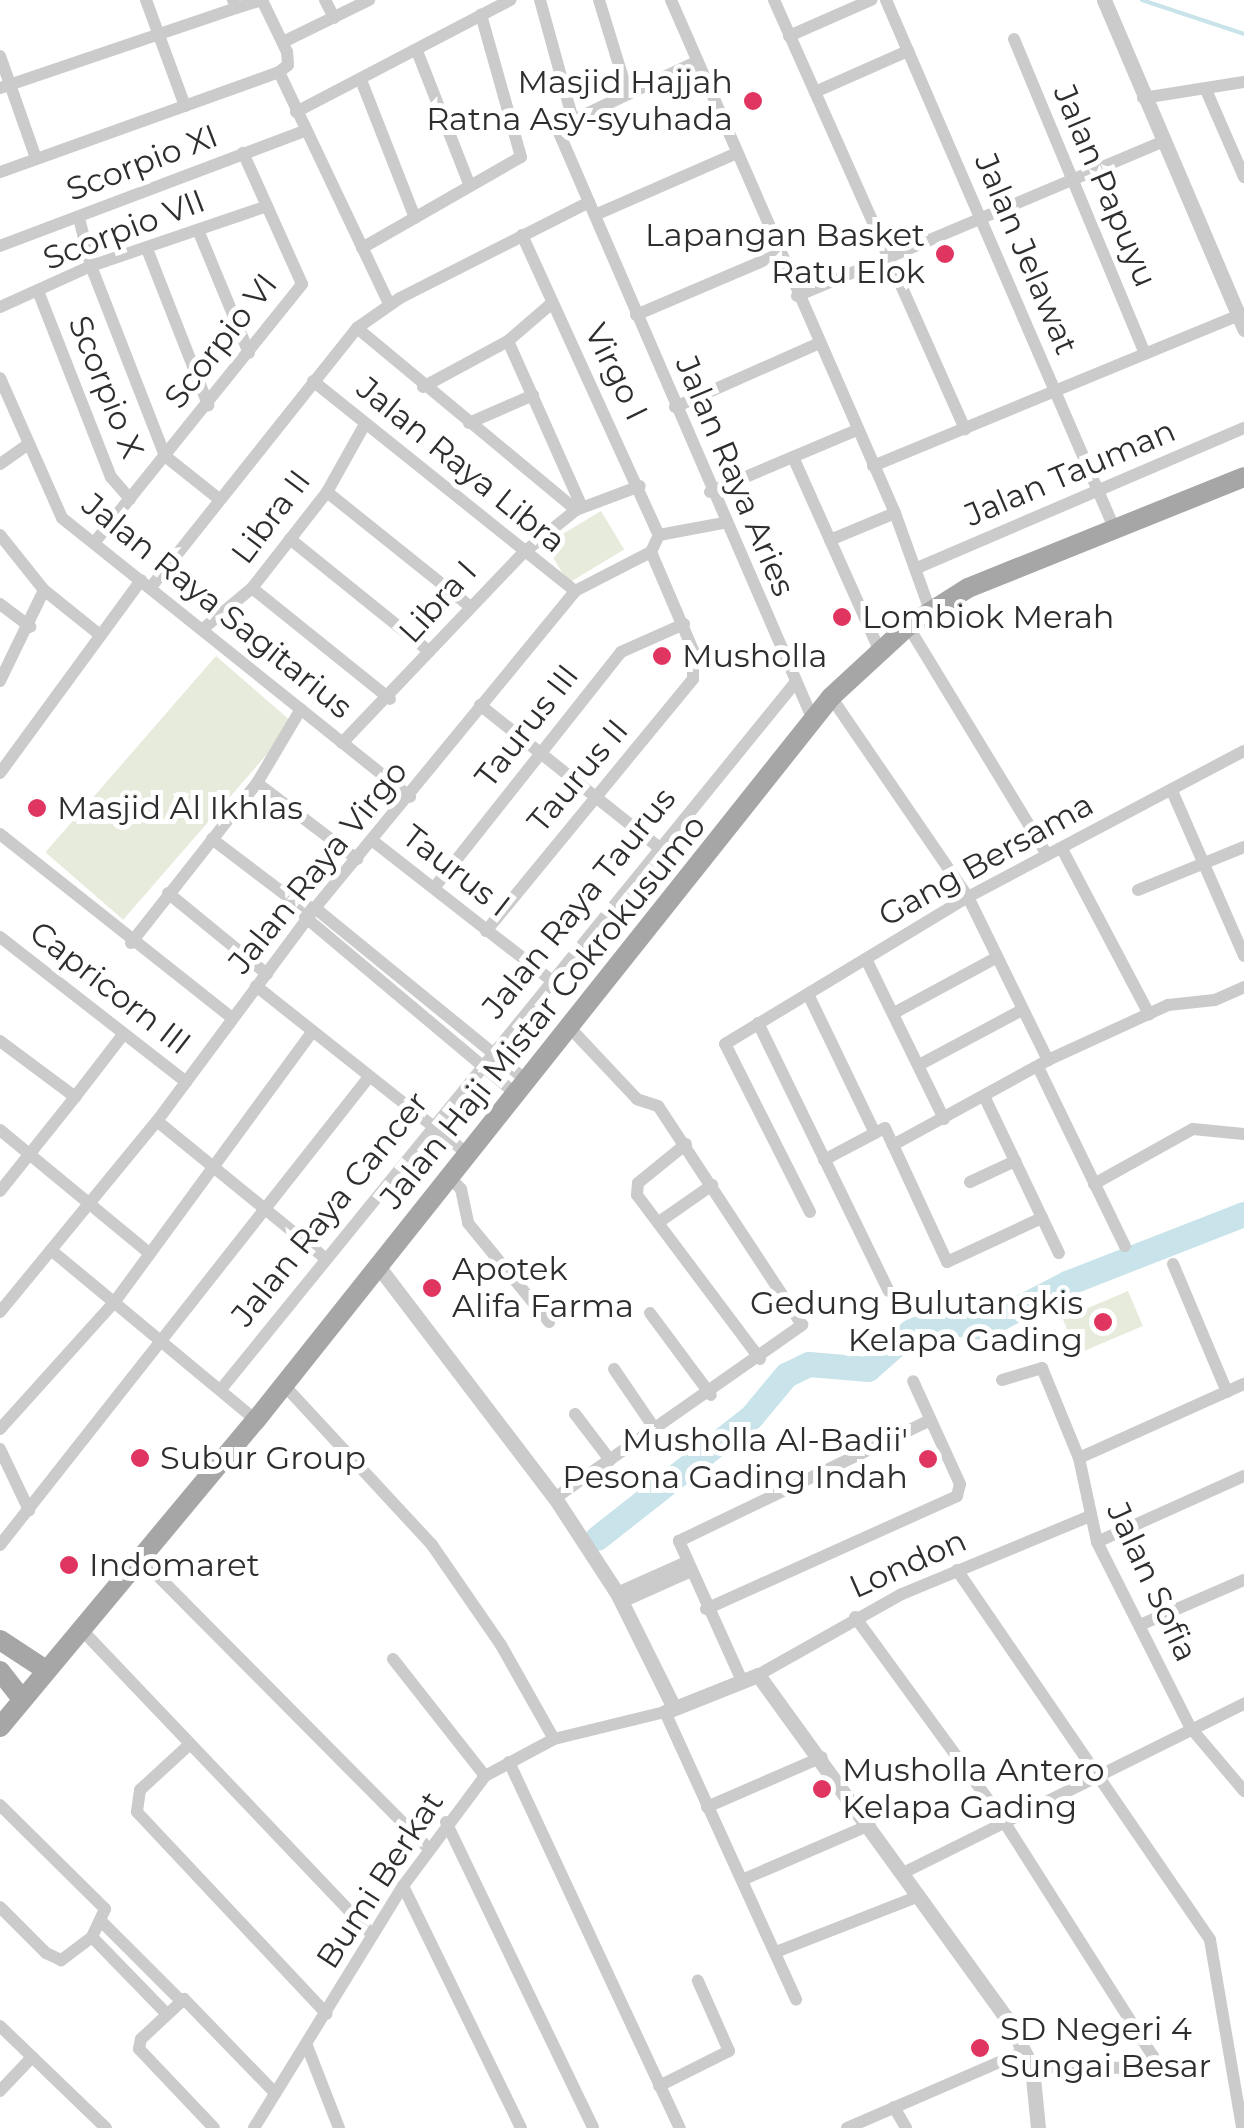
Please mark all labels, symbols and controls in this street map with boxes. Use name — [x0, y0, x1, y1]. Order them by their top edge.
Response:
place label: Masjid Hajjah Ratna Asy-syuhada — [426, 64, 733, 139]
street label: Jalan Papuyu — [1045, 79, 1165, 293]
marker: Masjid Hajjah Ratna Asy-syuhada — [742, 90, 764, 112]
street label: Scorpio XI — [61, 117, 223, 209]
street label: Jalan Jelawat — [966, 148, 1086, 360]
street label: Scorpio VII — [38, 182, 210, 278]
place label: Lapangan Basket Ratu Elok — [645, 217, 925, 292]
marker: Lapangan Basket Ratu Elok — [934, 243, 956, 265]
street label: Scorpio VI — [157, 266, 285, 416]
street label: Scorpio X — [60, 310, 152, 464]
street label: Virgo I — [576, 317, 656, 427]
street label: Jalan Raya Aries — [667, 350, 803, 602]
street label: Jalan Raya Libra — [349, 369, 573, 561]
street label: Jalan Tauman — [959, 411, 1181, 535]
street label: Libra II — [223, 463, 319, 571]
street label: Jalan Raya Sagitarius — [74, 485, 360, 727]
street label: Libra I — [391, 553, 485, 651]
place label: Lombiok Merah — [862, 598, 1114, 636]
marker: Lombiok Merah — [831, 606, 853, 628]
place label: Musholla — [682, 637, 827, 675]
marker: Musholla — [651, 645, 673, 667]
street label: Taurus III — [467, 657, 587, 795]
street label: Taurus II — [520, 712, 636, 840]
street label: Jalan Raya Virgo — [221, 753, 415, 981]
street label: Jalan Raya Taurus — [474, 780, 684, 1026]
street label: Gang Bersama — [872, 785, 1100, 935]
place label: Masjid Al Ikhlas — [57, 789, 303, 827]
marker: Masjid Al Ikhlas — [26, 797, 48, 819]
street label: Jalan Haji Mistar Cokrokusumo — [372, 808, 714, 1216]
street label: Taurus I — [395, 817, 517, 925]
street label: Capricorn III — [22, 913, 198, 1063]
street label: Jalan Raya Cancer — [224, 1084, 436, 1334]
place label: Apotek Alifa Farma — [452, 1251, 634, 1326]
marker: Apotek Alifa Farma — [421, 1277, 443, 1299]
place label: Gedung Bulutangkis Kelapa Gading — [750, 1285, 1083, 1360]
marker: Gedung Bulutangkis Kelapa Gading — [1092, 1311, 1114, 1333]
place label: Musholla Al-Badii' Pesona Gading Indah — [562, 1422, 908, 1497]
place label: Subur Group — [160, 1439, 366, 1477]
marker: Subur Group — [129, 1447, 151, 1469]
marker: Musholla Al-Badii' Pesona Gading Indah — [917, 1448, 939, 1470]
street label: Jalan Sofia — [1099, 1497, 1205, 1667]
street label: London — [844, 1521, 972, 1607]
place label: Indomaret — [89, 1546, 260, 1584]
marker: Indomaret — [58, 1554, 80, 1576]
place label: Musholla Antero Kelapa Gading — [842, 1752, 1105, 1827]
marker: Musholla Antero Kelapa Gading — [811, 1778, 833, 1800]
street label: Bumi Berkat — [309, 1784, 451, 1976]
place label: SD Negeri 4 Sungai Besar — [1000, 2011, 1211, 2086]
marker: SD Negeri 4 Sungai Besar — [969, 2037, 991, 2059]

